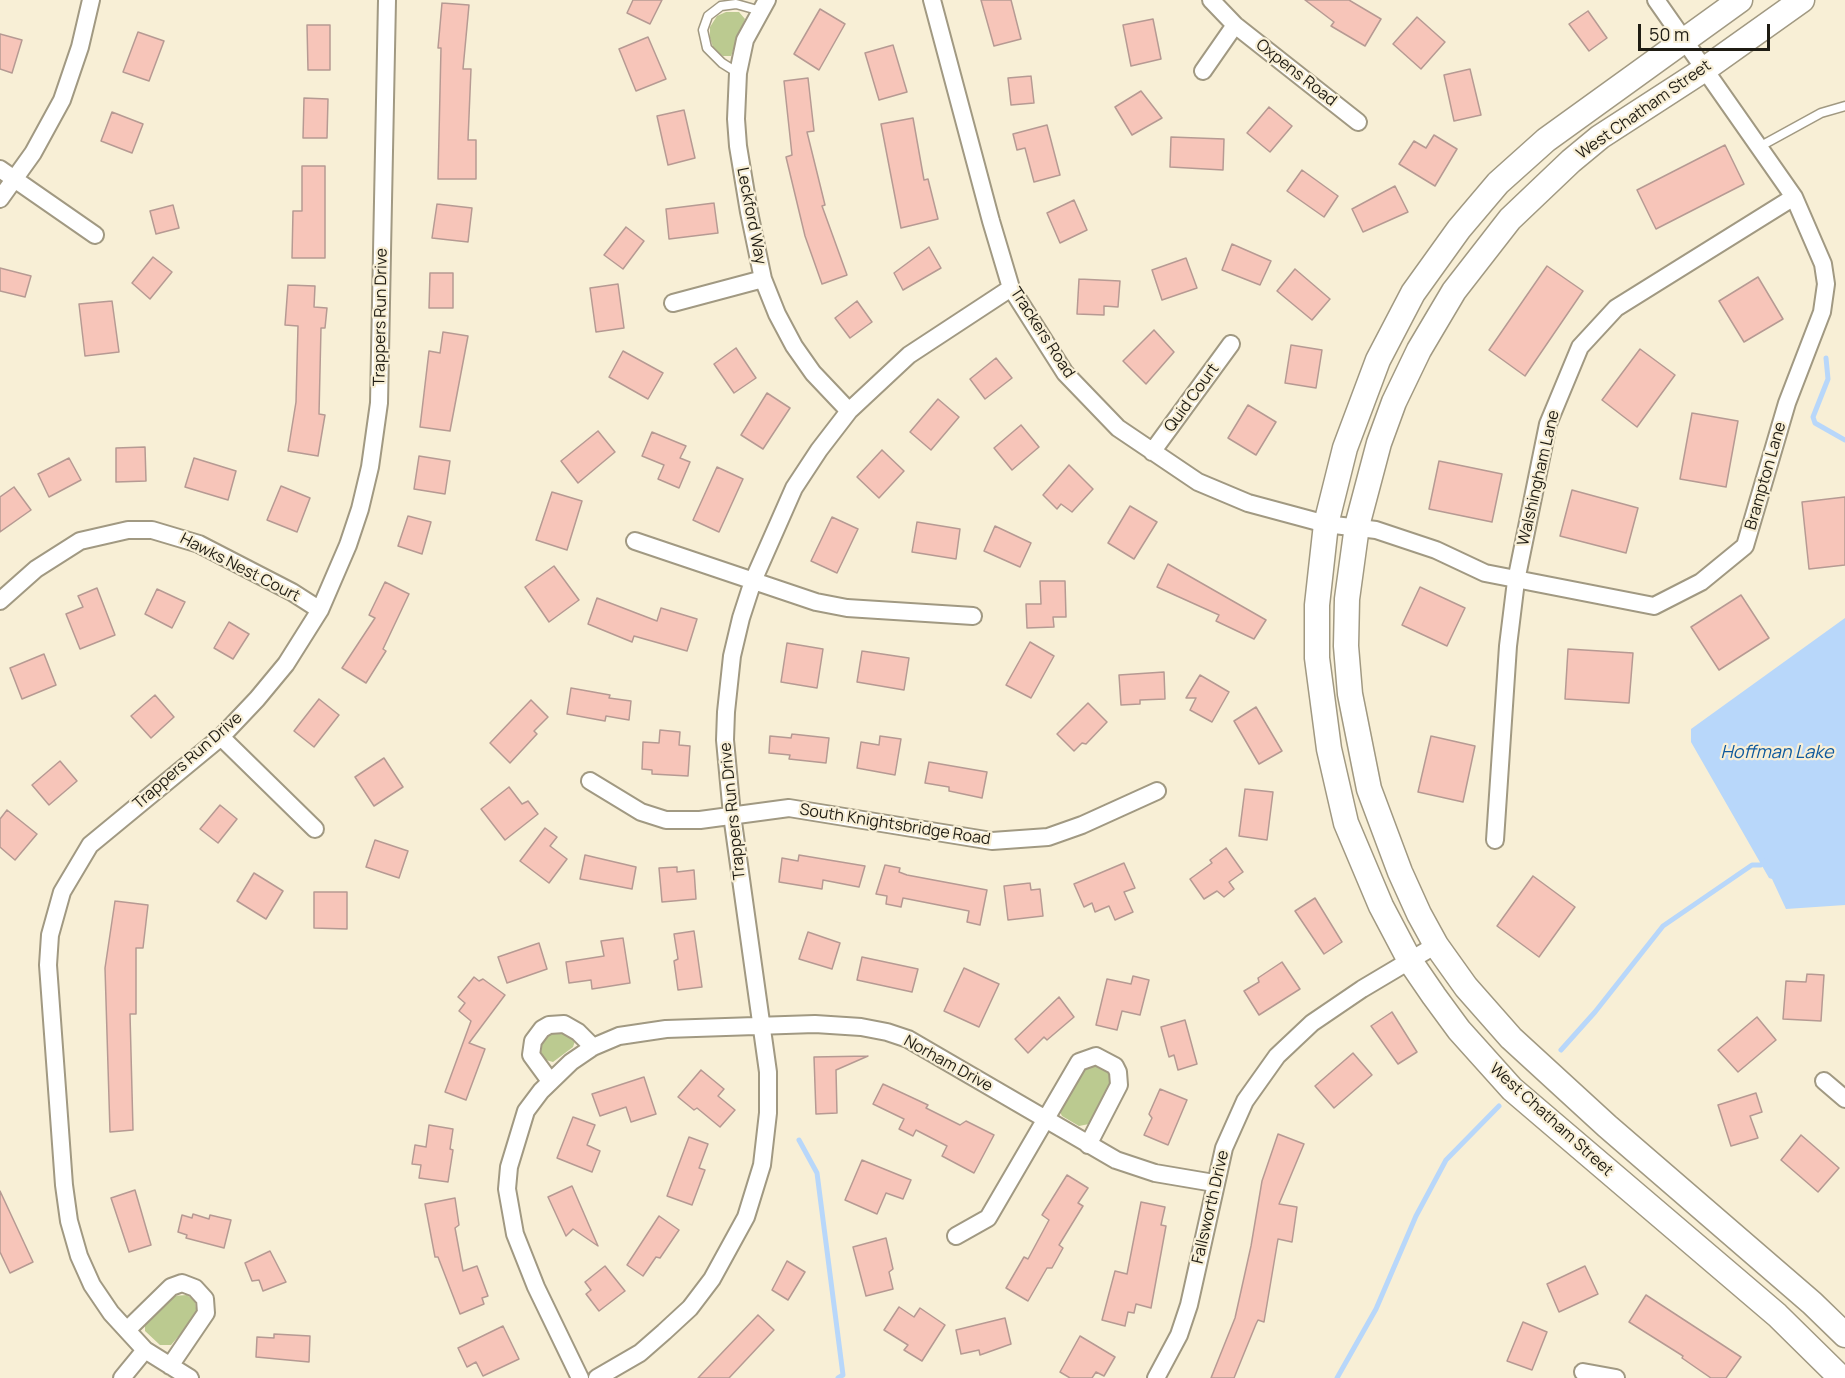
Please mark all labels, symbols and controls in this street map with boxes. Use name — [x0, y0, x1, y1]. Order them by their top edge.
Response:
scale bar — [1641, 12, 1773, 50]
text: 50 m — [1649, 22, 1689, 46]
street label: Oxpens Road — [1252, 35, 1340, 111]
street label: West Chatham Street — [1573, 56, 1715, 164]
street label: Leckford Way — [732, 166, 770, 266]
street label: Trappers Run Drive — [370, 248, 392, 386]
street label: Trackers Road — [1006, 284, 1078, 382]
street label: Quid Court — [1161, 360, 1223, 436]
street label: Walshingham Lane — [1514, 408, 1564, 548]
street label: Brampton Lane — [1741, 420, 1791, 532]
street label: Hawks Nest Court — [177, 529, 303, 607]
street label: Trappers Run Drive — [130, 708, 246, 814]
street label: Trappers Run Drive — [716, 741, 750, 881]
water label: Hoffman Lake — [1721, 742, 1833, 764]
street label: South Knightsbridge Road — [798, 800, 992, 850]
street label: Norham Drive — [900, 1032, 996, 1096]
street label: West Chatham Street — [1485, 1059, 1617, 1181]
street label: Fallsworth Drive — [1189, 1148, 1233, 1266]

